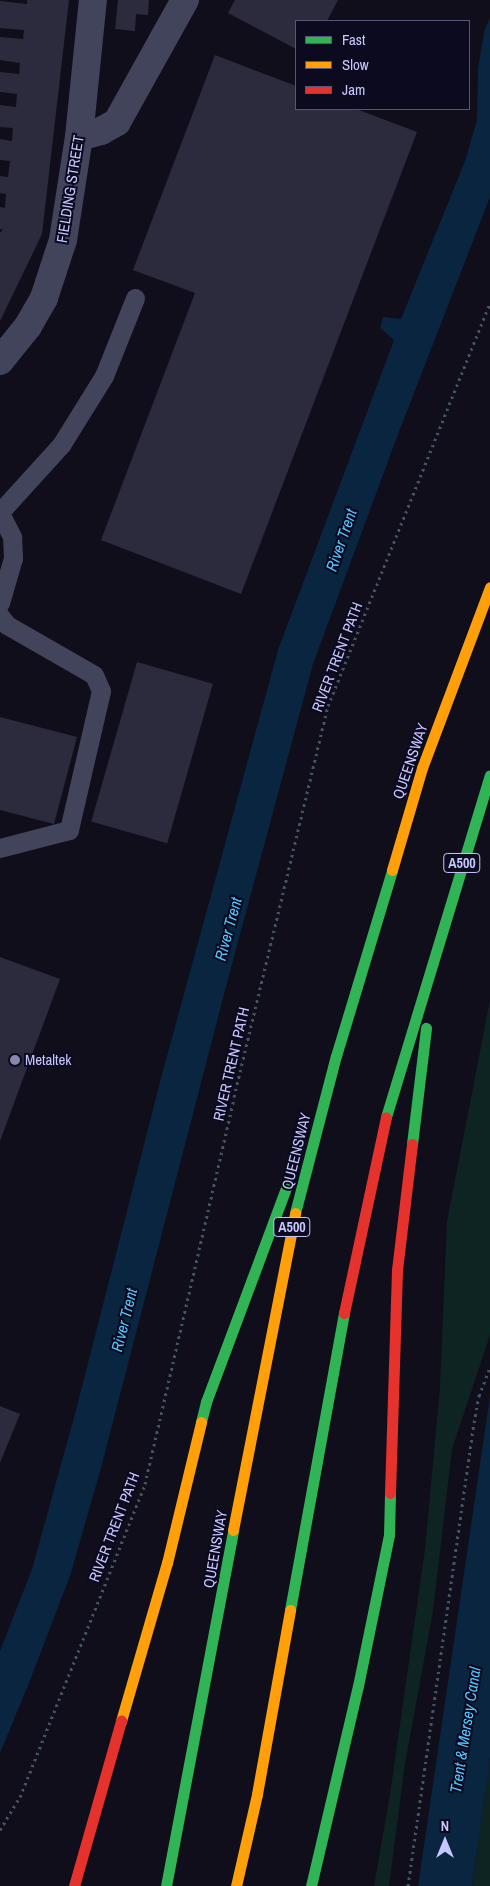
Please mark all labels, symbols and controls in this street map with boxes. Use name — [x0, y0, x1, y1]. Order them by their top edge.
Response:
legend — [295, 20, 470, 110]
text: Fast — [342, 29, 365, 50]
text: Slow — [342, 54, 369, 75]
text: Jam — [342, 79, 365, 100]
street label: FIELDING STREET — [53, 134, 87, 244]
water label: River Trent — [321, 506, 361, 574]
street label: RIVER TRENT PATH — [308, 599, 366, 715]
street label: QUEENSWAY — [389, 721, 431, 801]
road number: A500 — [443, 851, 481, 874]
water label: River Trent — [210, 895, 246, 963]
street label: RIVER TRENT PATH — [209, 1005, 253, 1123]
place label: Metaltek — [25, 1051, 71, 1069]
marker: Metaltek — [9, 1054, 21, 1066]
street label: QUEENSWAY — [278, 1111, 314, 1191]
road number: A500 — [273, 1216, 311, 1238]
water label: River Trent — [107, 1286, 141, 1354]
street label: RIVER TRENT PATH — [85, 1469, 143, 1585]
street label: QUEENSWAY — [199, 1509, 231, 1589]
water label: Trent & Mersey Canal — [446, 1666, 484, 1794]
north arrow — [420, 1816, 470, 1866]
text: N — [441, 1817, 449, 1835]

